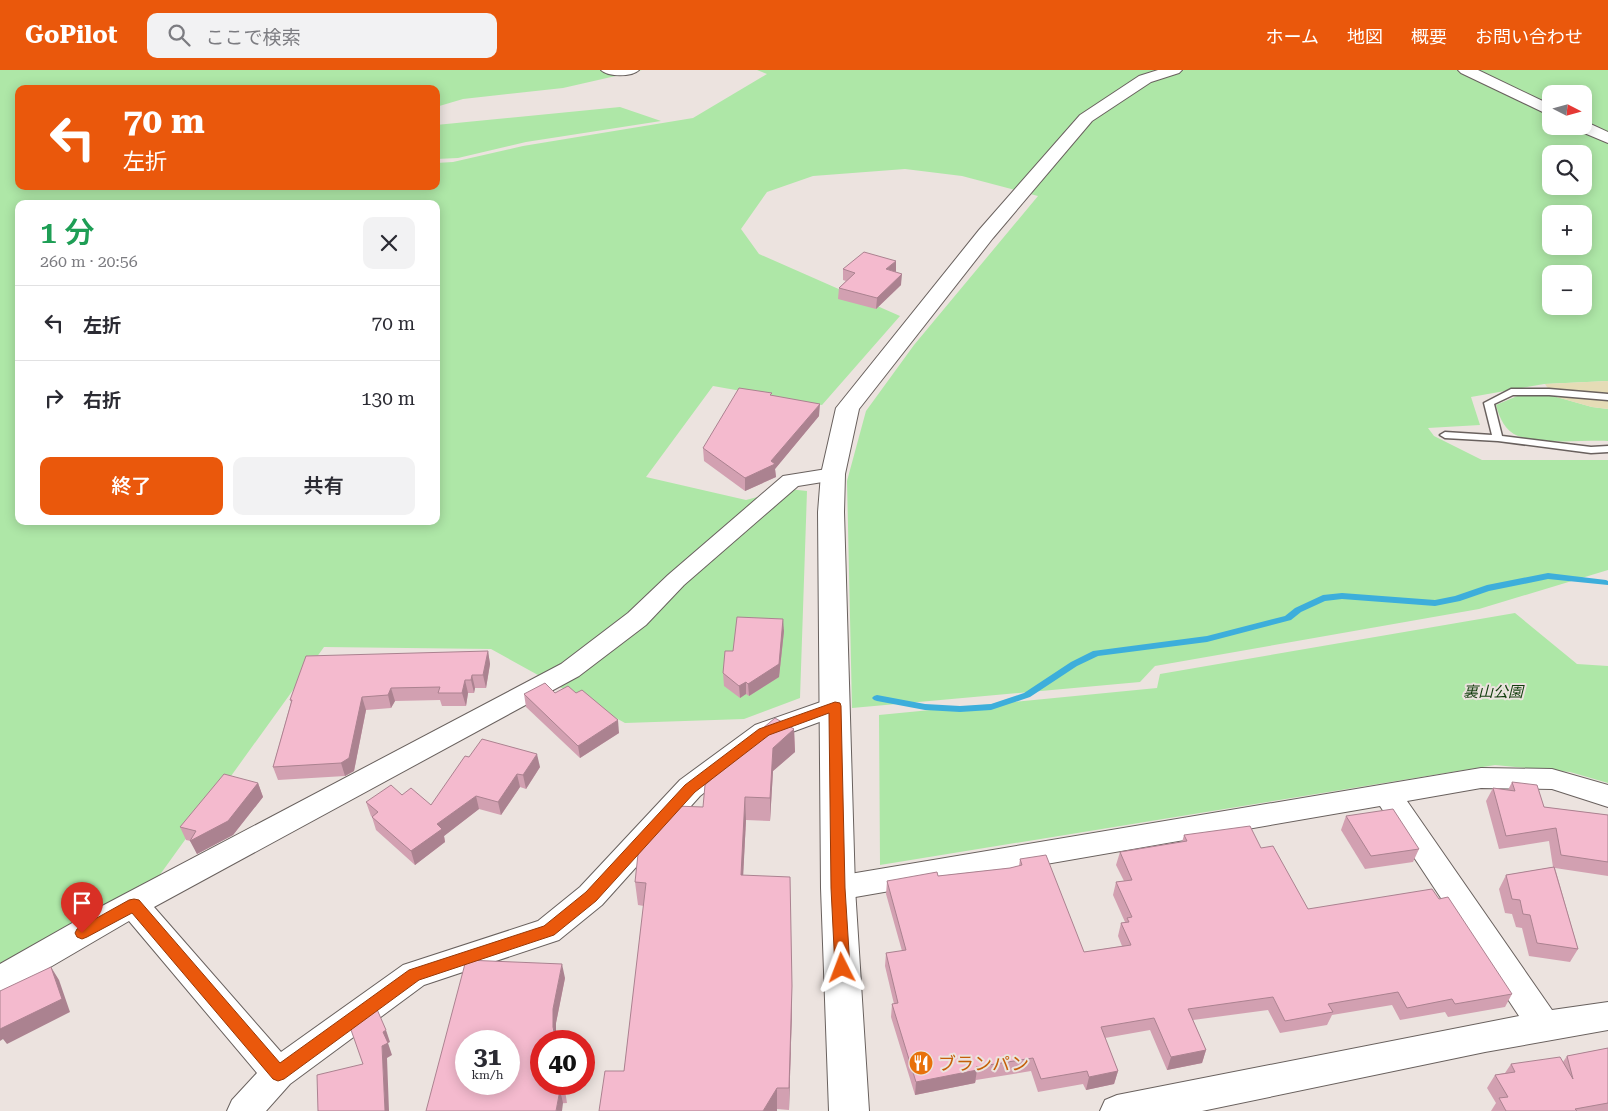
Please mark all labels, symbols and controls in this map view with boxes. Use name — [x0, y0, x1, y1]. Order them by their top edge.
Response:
search box — [147, 13, 497, 58]
text: GoPilot — [25, 21, 117, 49]
icon: search — [165, 21, 193, 49]
text: ここで検索 — [205, 26, 300, 49]
text: ホーム — [1266, 26, 1319, 47]
text: 地図 — [1347, 26, 1383, 47]
text: 概要 — [1411, 26, 1447, 47]
text: お問い合わせ — [1475, 26, 1583, 47]
north arrow — [1542, 85, 1592, 135]
map controls — [1542, 85, 1592, 315]
text: 70 m — [123, 101, 205, 142]
icon: left — [40, 105, 105, 170]
button: search — [1542, 145, 1592, 195]
text: 左折 — [123, 149, 167, 174]
button: + — [1542, 205, 1592, 255]
text: 1 分 — [40, 215, 94, 250]
button: close — [363, 217, 415, 269]
text: 260 m · 20:56 — [40, 252, 138, 271]
button: − — [1542, 265, 1592, 315]
icon: left — [40, 309, 68, 337]
text: 70 m — [372, 312, 415, 335]
text: 左折 — [83, 314, 121, 337]
icon: right — [40, 384, 68, 412]
text: 130 m — [361, 387, 415, 410]
text: 右折 — [83, 389, 121, 412]
button: 終了 — [40, 457, 223, 515]
button: 共有 — [233, 457, 415, 515]
park label: 裏山公園 — [1463, 683, 1525, 701]
pin — [61, 882, 103, 933]
icon: arrive — [68, 889, 96, 917]
position arrow — [815, 941, 867, 993]
speed limit sign: 40 — [530, 1030, 595, 1095]
text: 31 — [473, 1042, 502, 1071]
restaurant icon: ブランパン — [908, 1050, 934, 1076]
place label: ブランパン — [938, 1053, 1029, 1074]
text: km/h — [471, 1068, 504, 1082]

